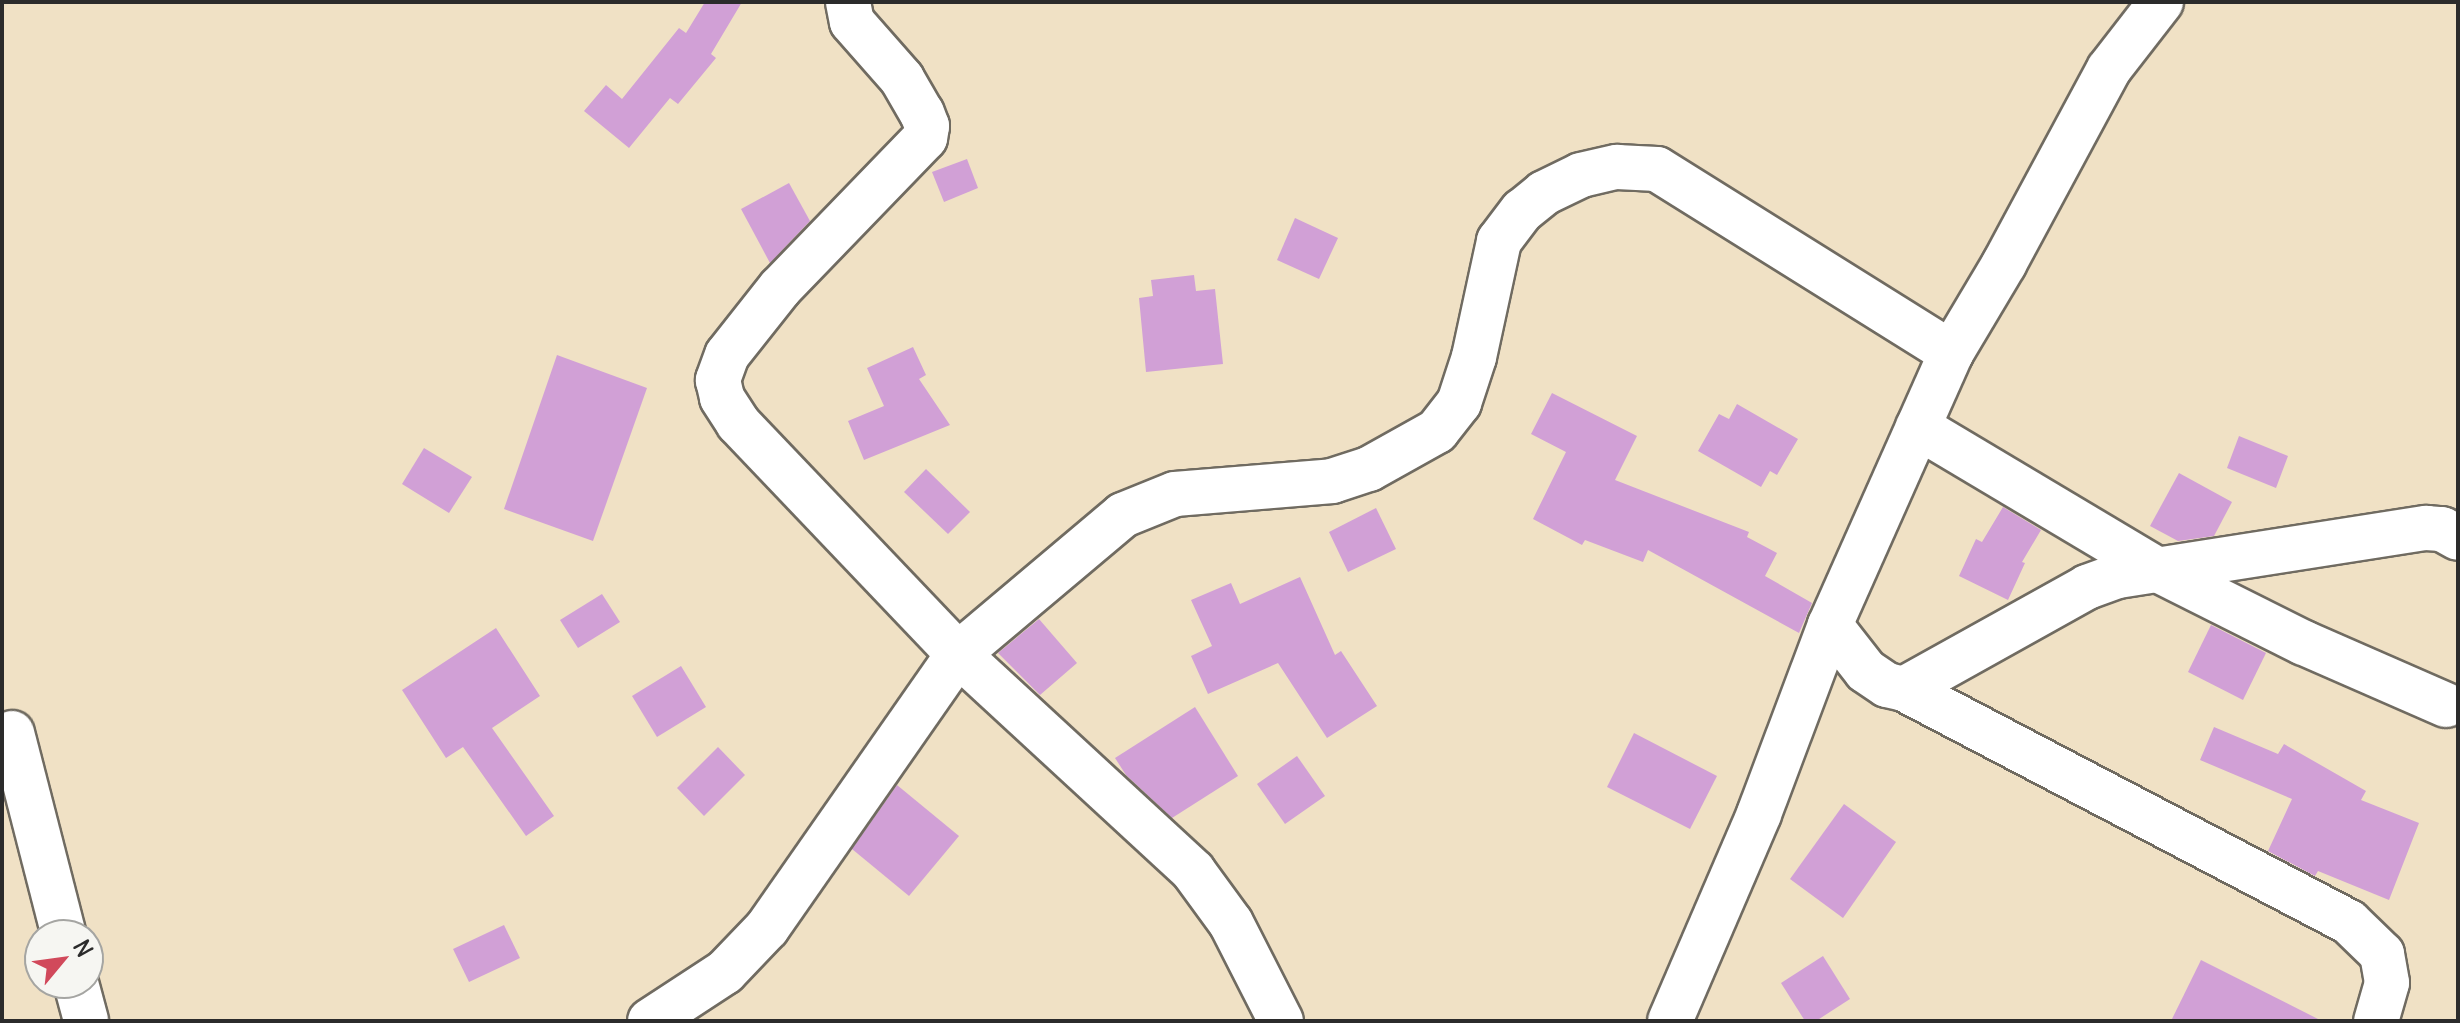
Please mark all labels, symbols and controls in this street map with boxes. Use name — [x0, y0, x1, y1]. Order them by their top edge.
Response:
north arrow — [24, 919, 104, 999]
text: N — [67, 935, 99, 962]

